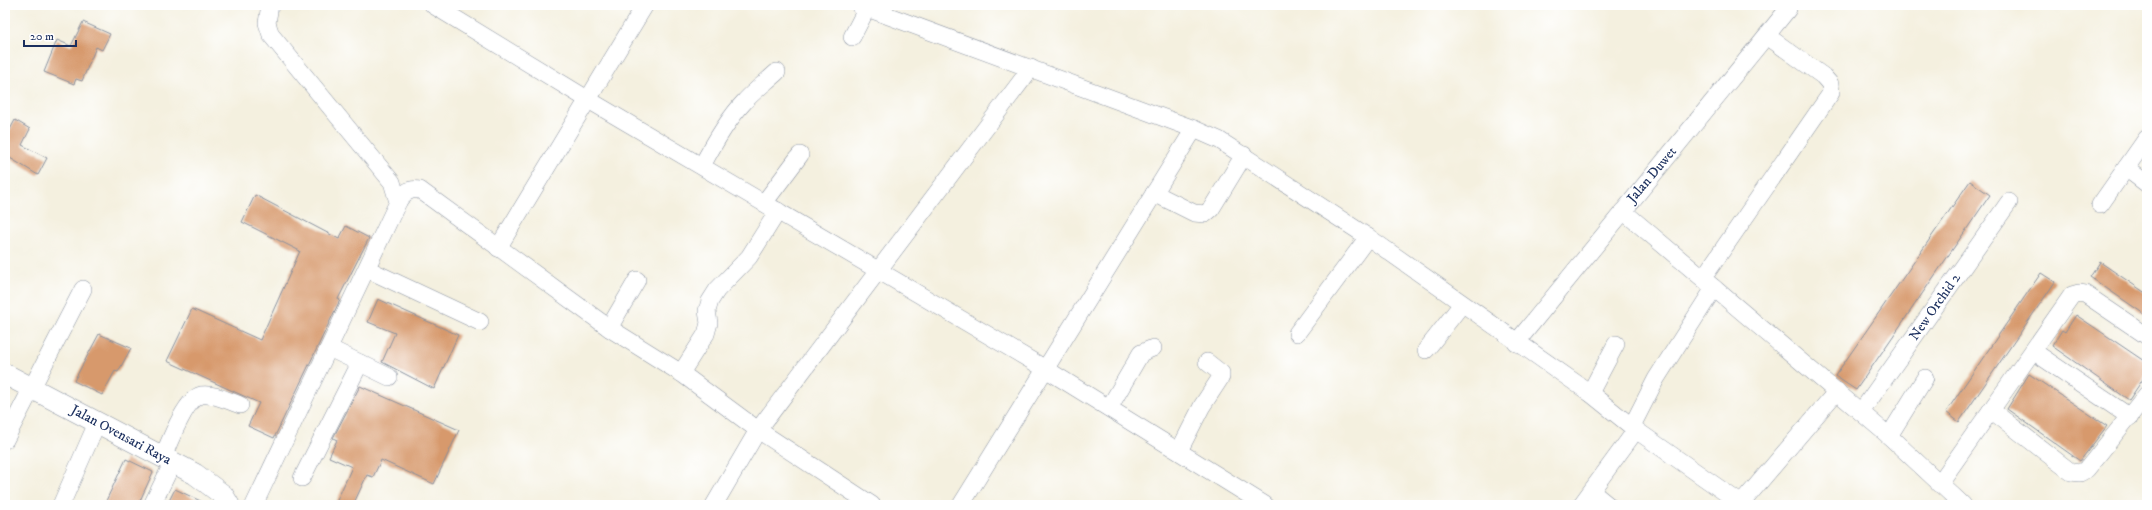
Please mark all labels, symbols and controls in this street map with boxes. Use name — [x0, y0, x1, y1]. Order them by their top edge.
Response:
scale bar — [24, 22, 76, 48]
text: 20 m — [30, 29, 54, 44]
street label: Jalan Duwet — [1622, 143, 1681, 208]
street label: New Orchid 2 — [1905, 270, 1965, 344]
street label: Jalan Ovensari Raya — [66, 400, 174, 469]

